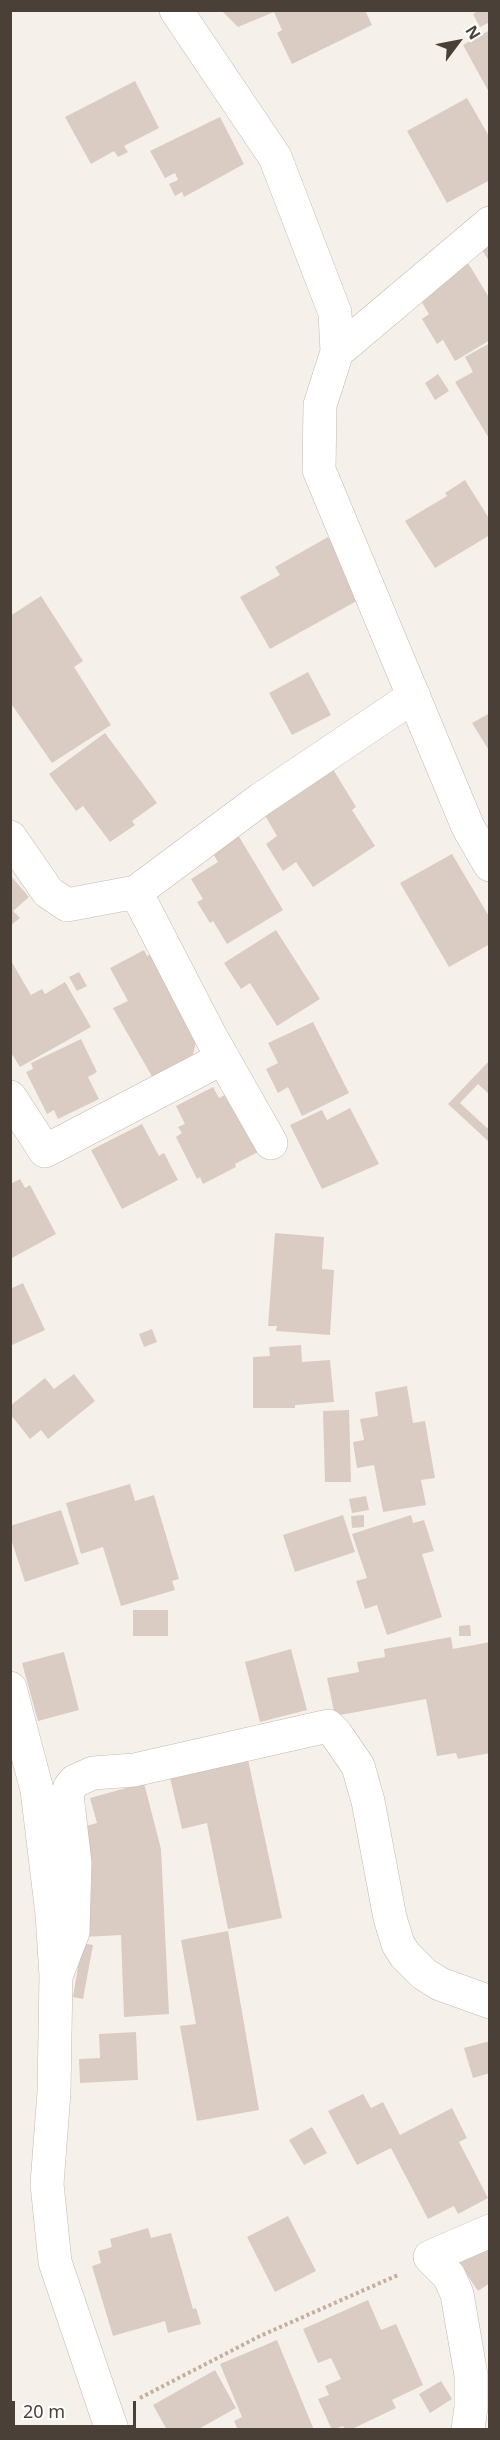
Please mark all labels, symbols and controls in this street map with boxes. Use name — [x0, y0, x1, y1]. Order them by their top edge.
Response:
north arrow — [428, 12, 488, 72]
text: N — [460, 21, 486, 44]
scale bar — [15, 2389, 140, 2427]
text: 20 m — [23, 2399, 65, 2423]

